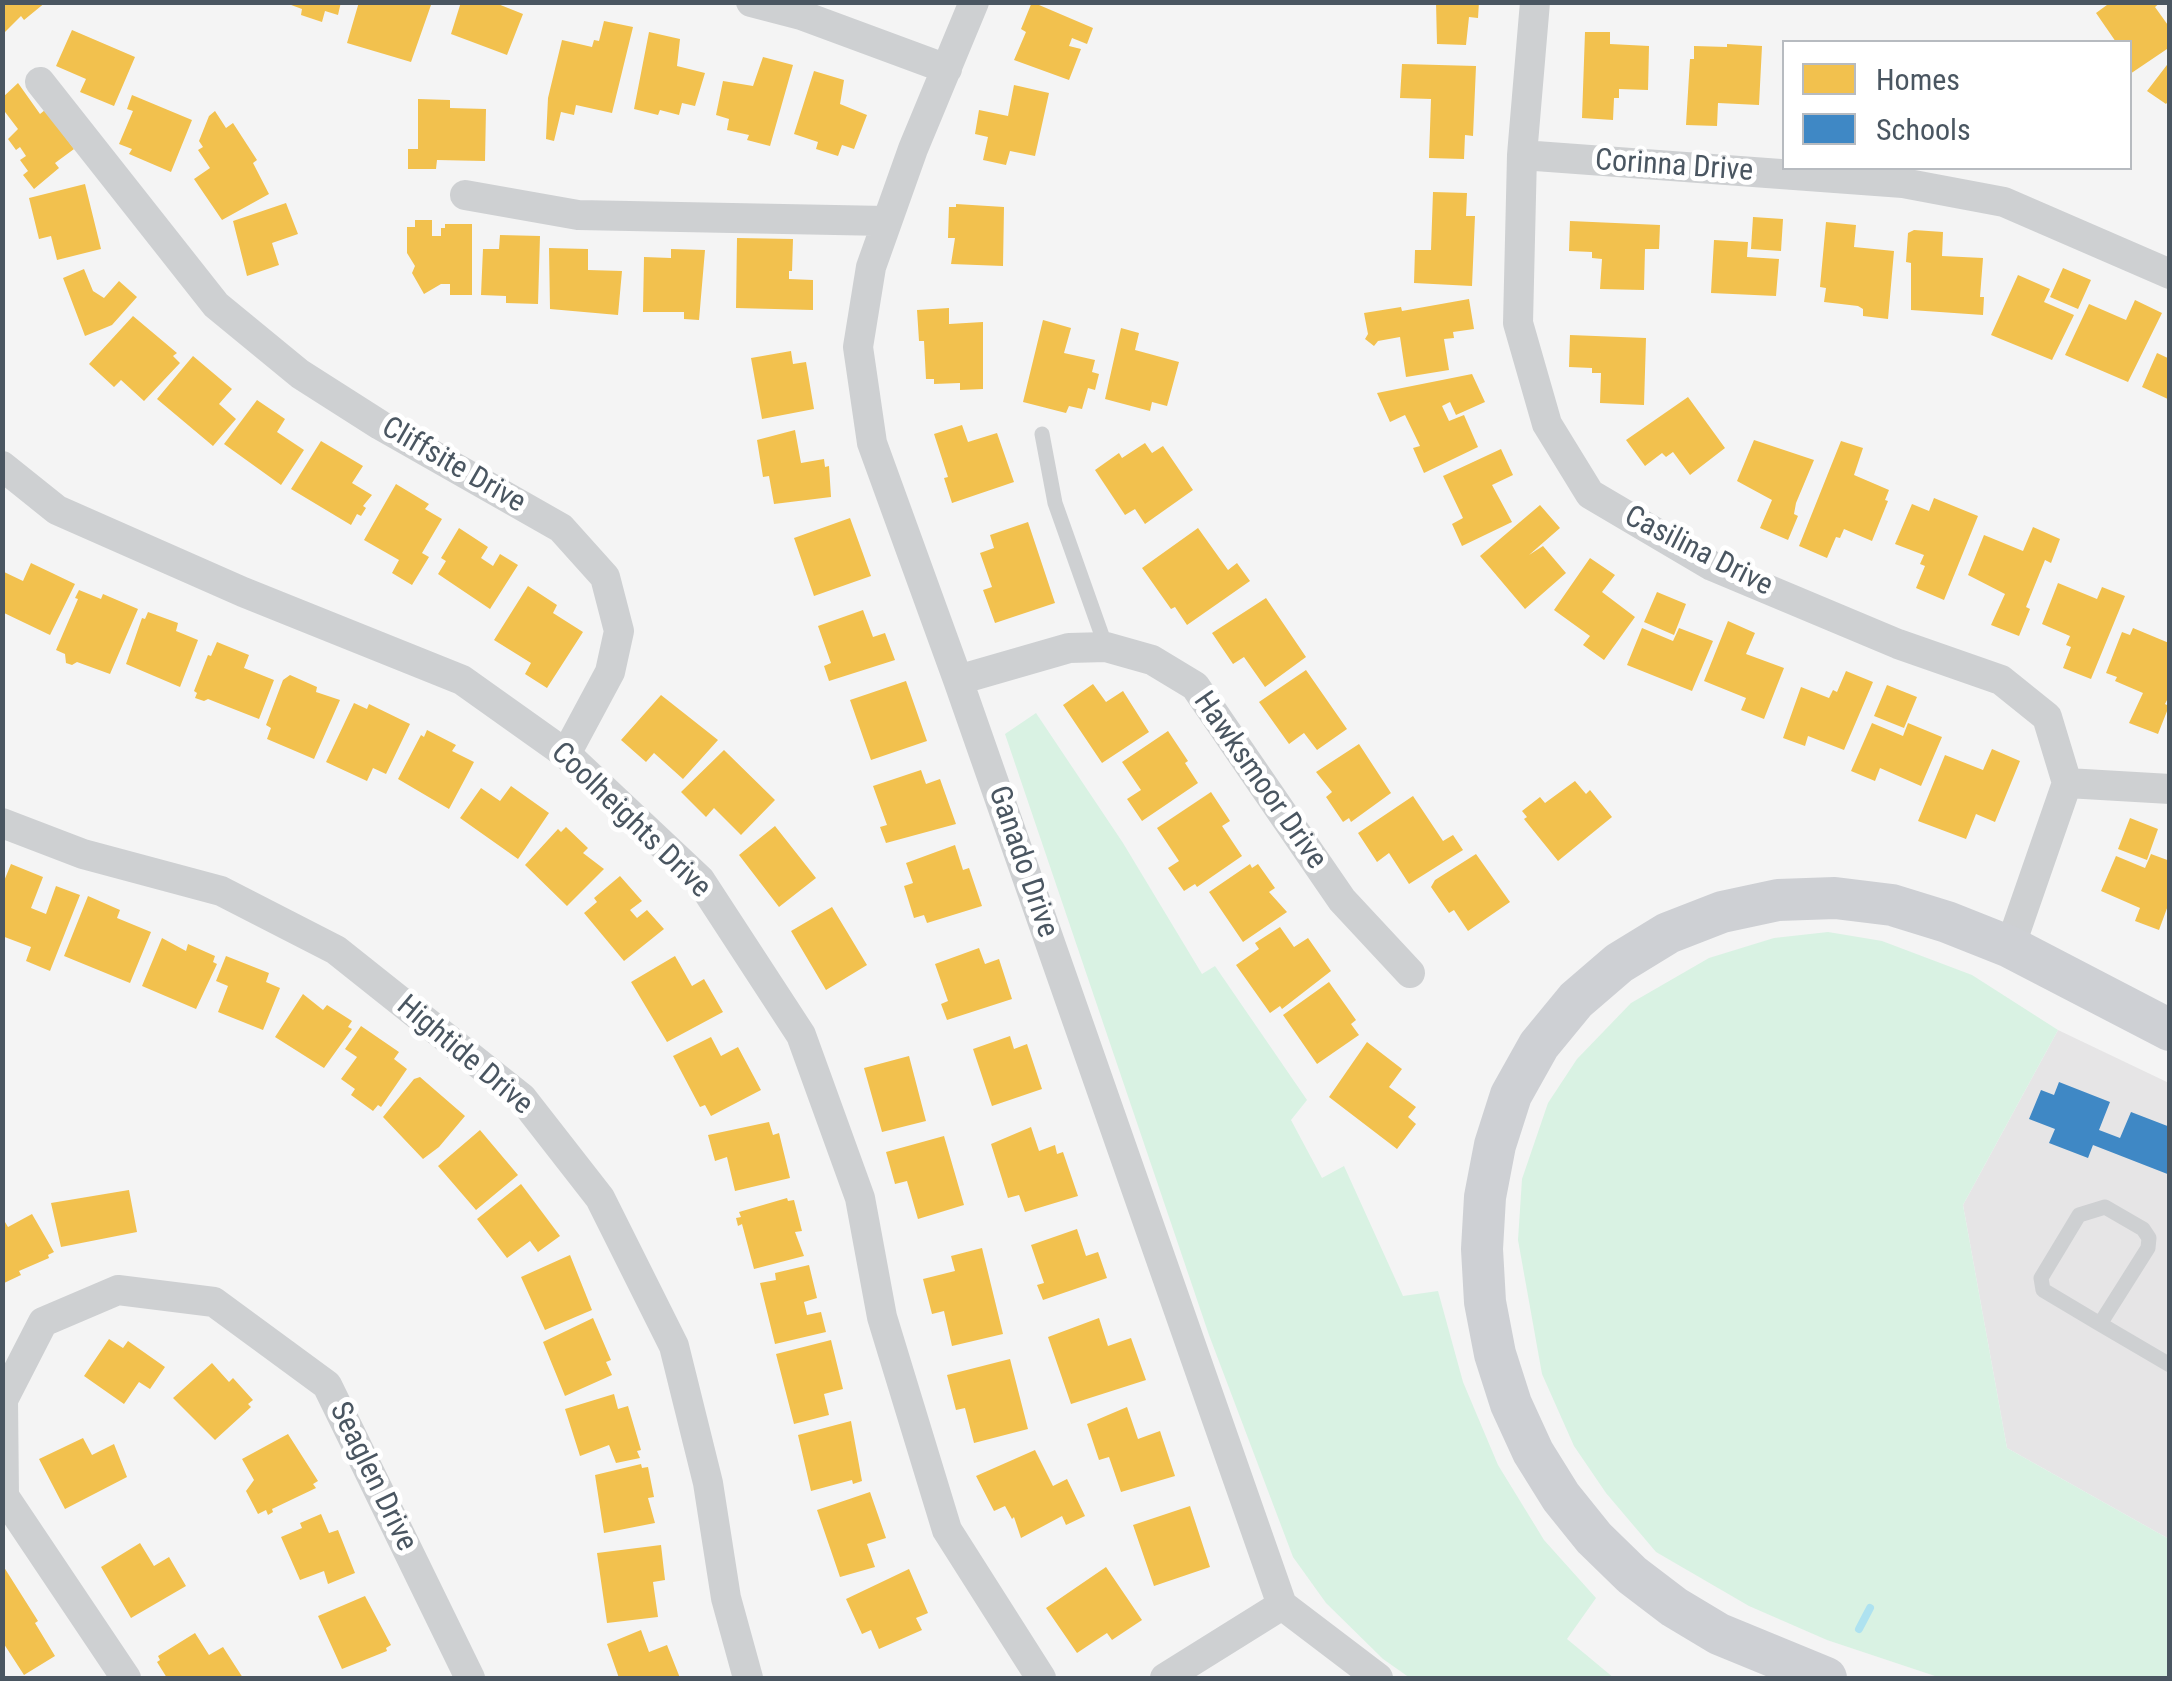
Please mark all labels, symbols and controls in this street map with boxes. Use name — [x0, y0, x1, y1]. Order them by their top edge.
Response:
legend — [1782, 40, 2132, 170]
text: Homes — [1876, 62, 1960, 97]
text: Schools — [1876, 112, 1971, 147]
street label: Corinna Drive — [1594, 144, 1754, 190]
street label: Cliffsite Drive — [375, 410, 531, 522]
street label: Casilina Drive — [1618, 499, 1778, 605]
street label: Hawksmoor Drive — [1185, 685, 1333, 877]
street label: Coolheights Drive — [543, 736, 717, 906]
street label: Ganado Drive — [979, 782, 1065, 942]
street label: Hightide Drive — [389, 989, 539, 1123]
street label: Seaglen Drive — [321, 1397, 423, 1557]

